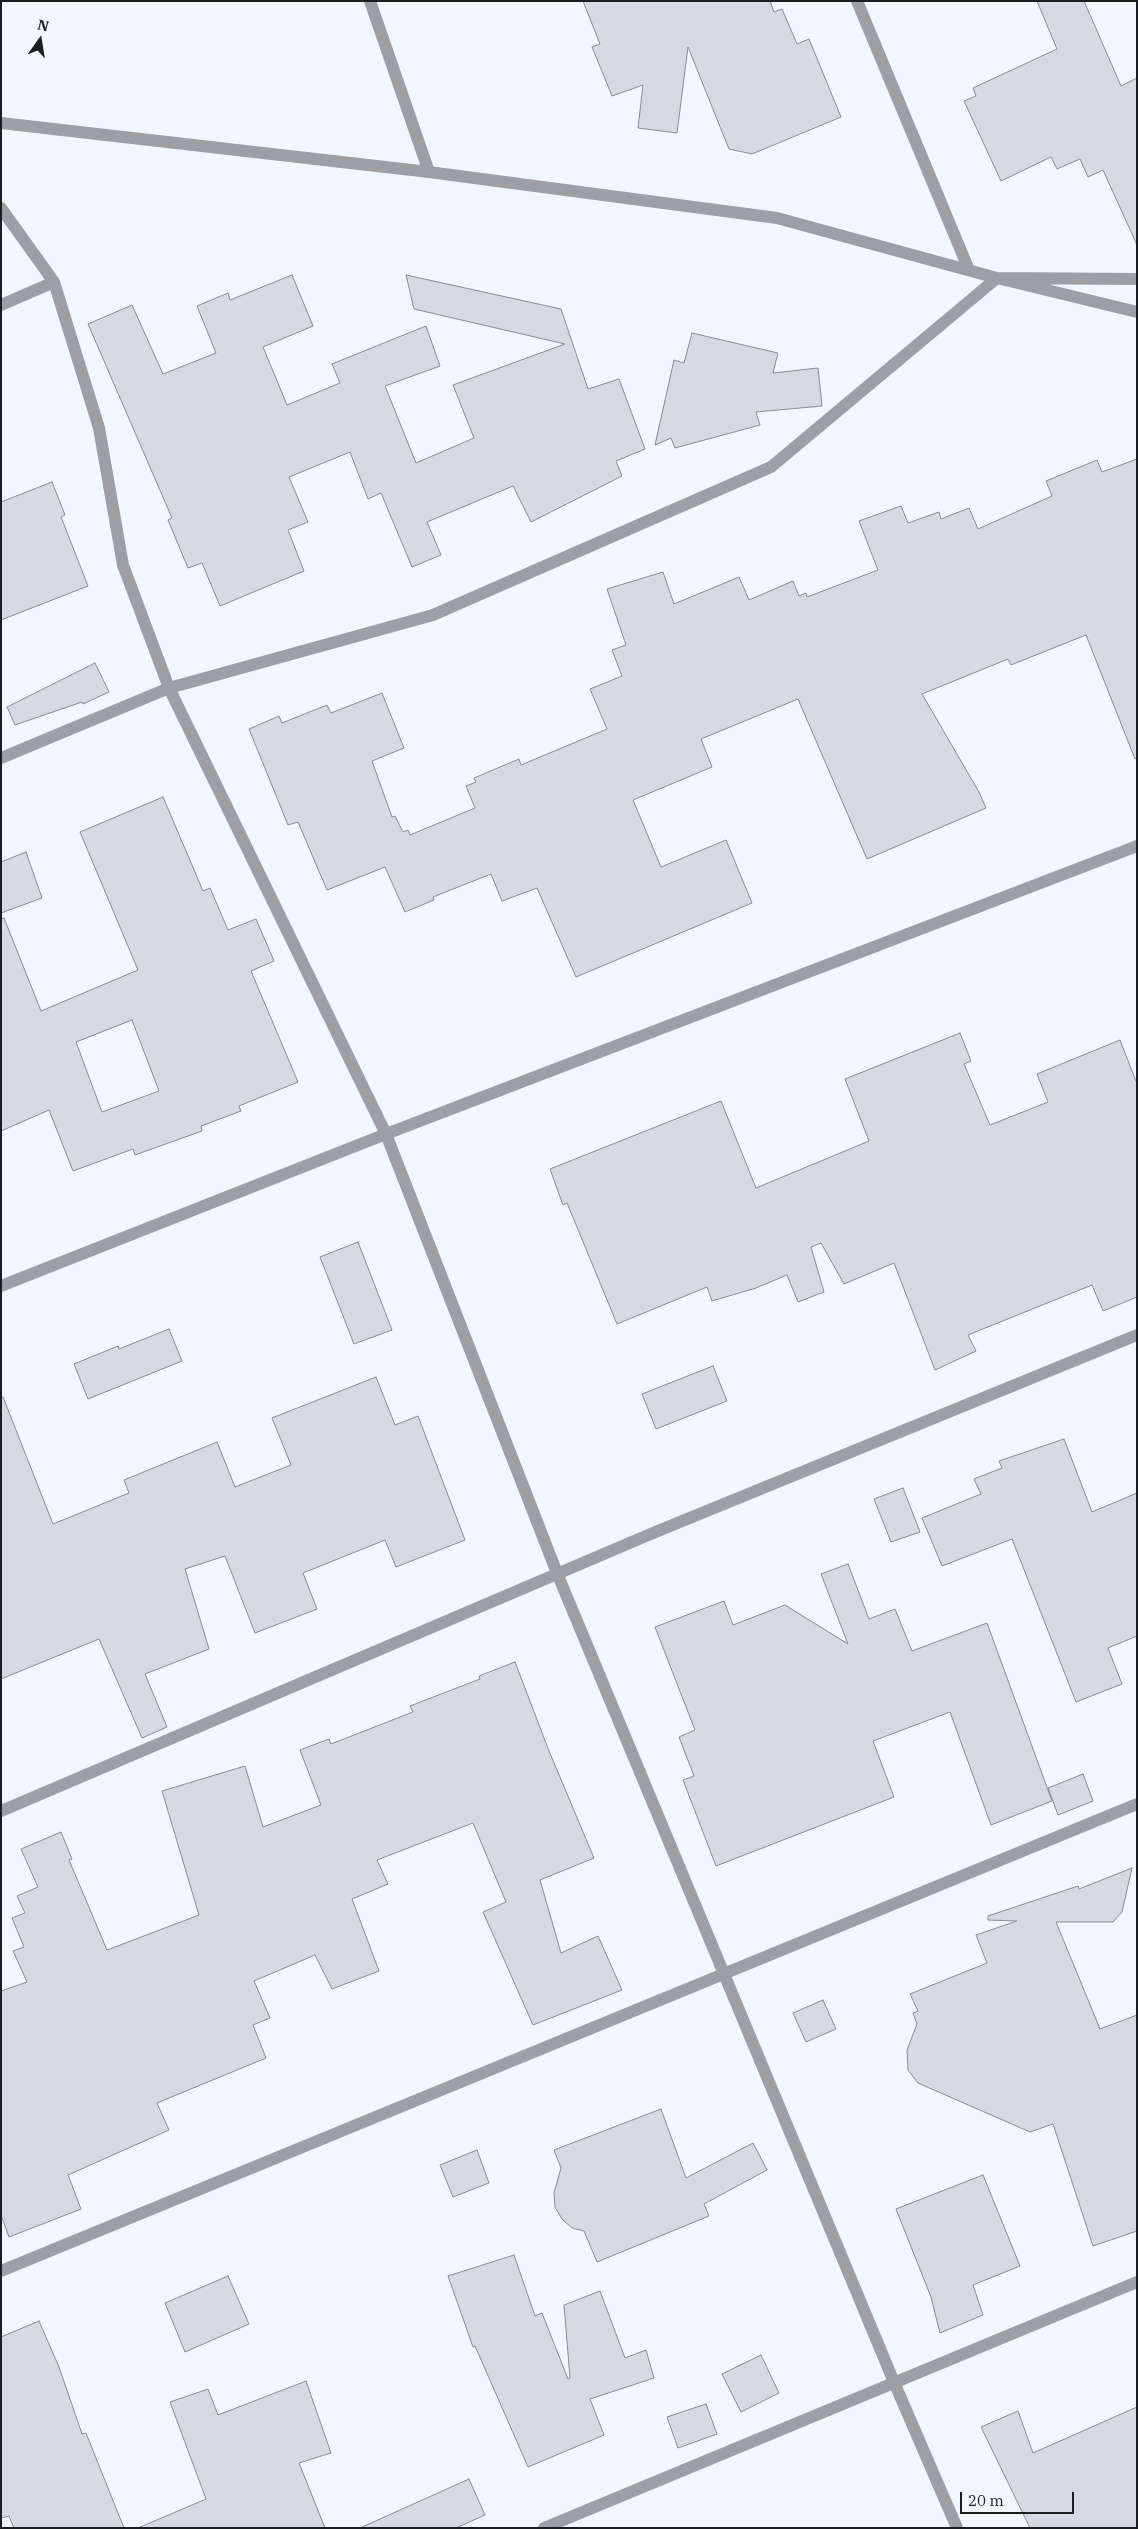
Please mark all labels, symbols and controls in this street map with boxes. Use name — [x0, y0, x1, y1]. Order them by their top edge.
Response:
north arrow — [15, 15, 65, 65]
text: N — [36, 15, 51, 35]
scale bar — [963, 2482, 1077, 2514]
text: 20 m — [968, 2491, 1004, 2510]

